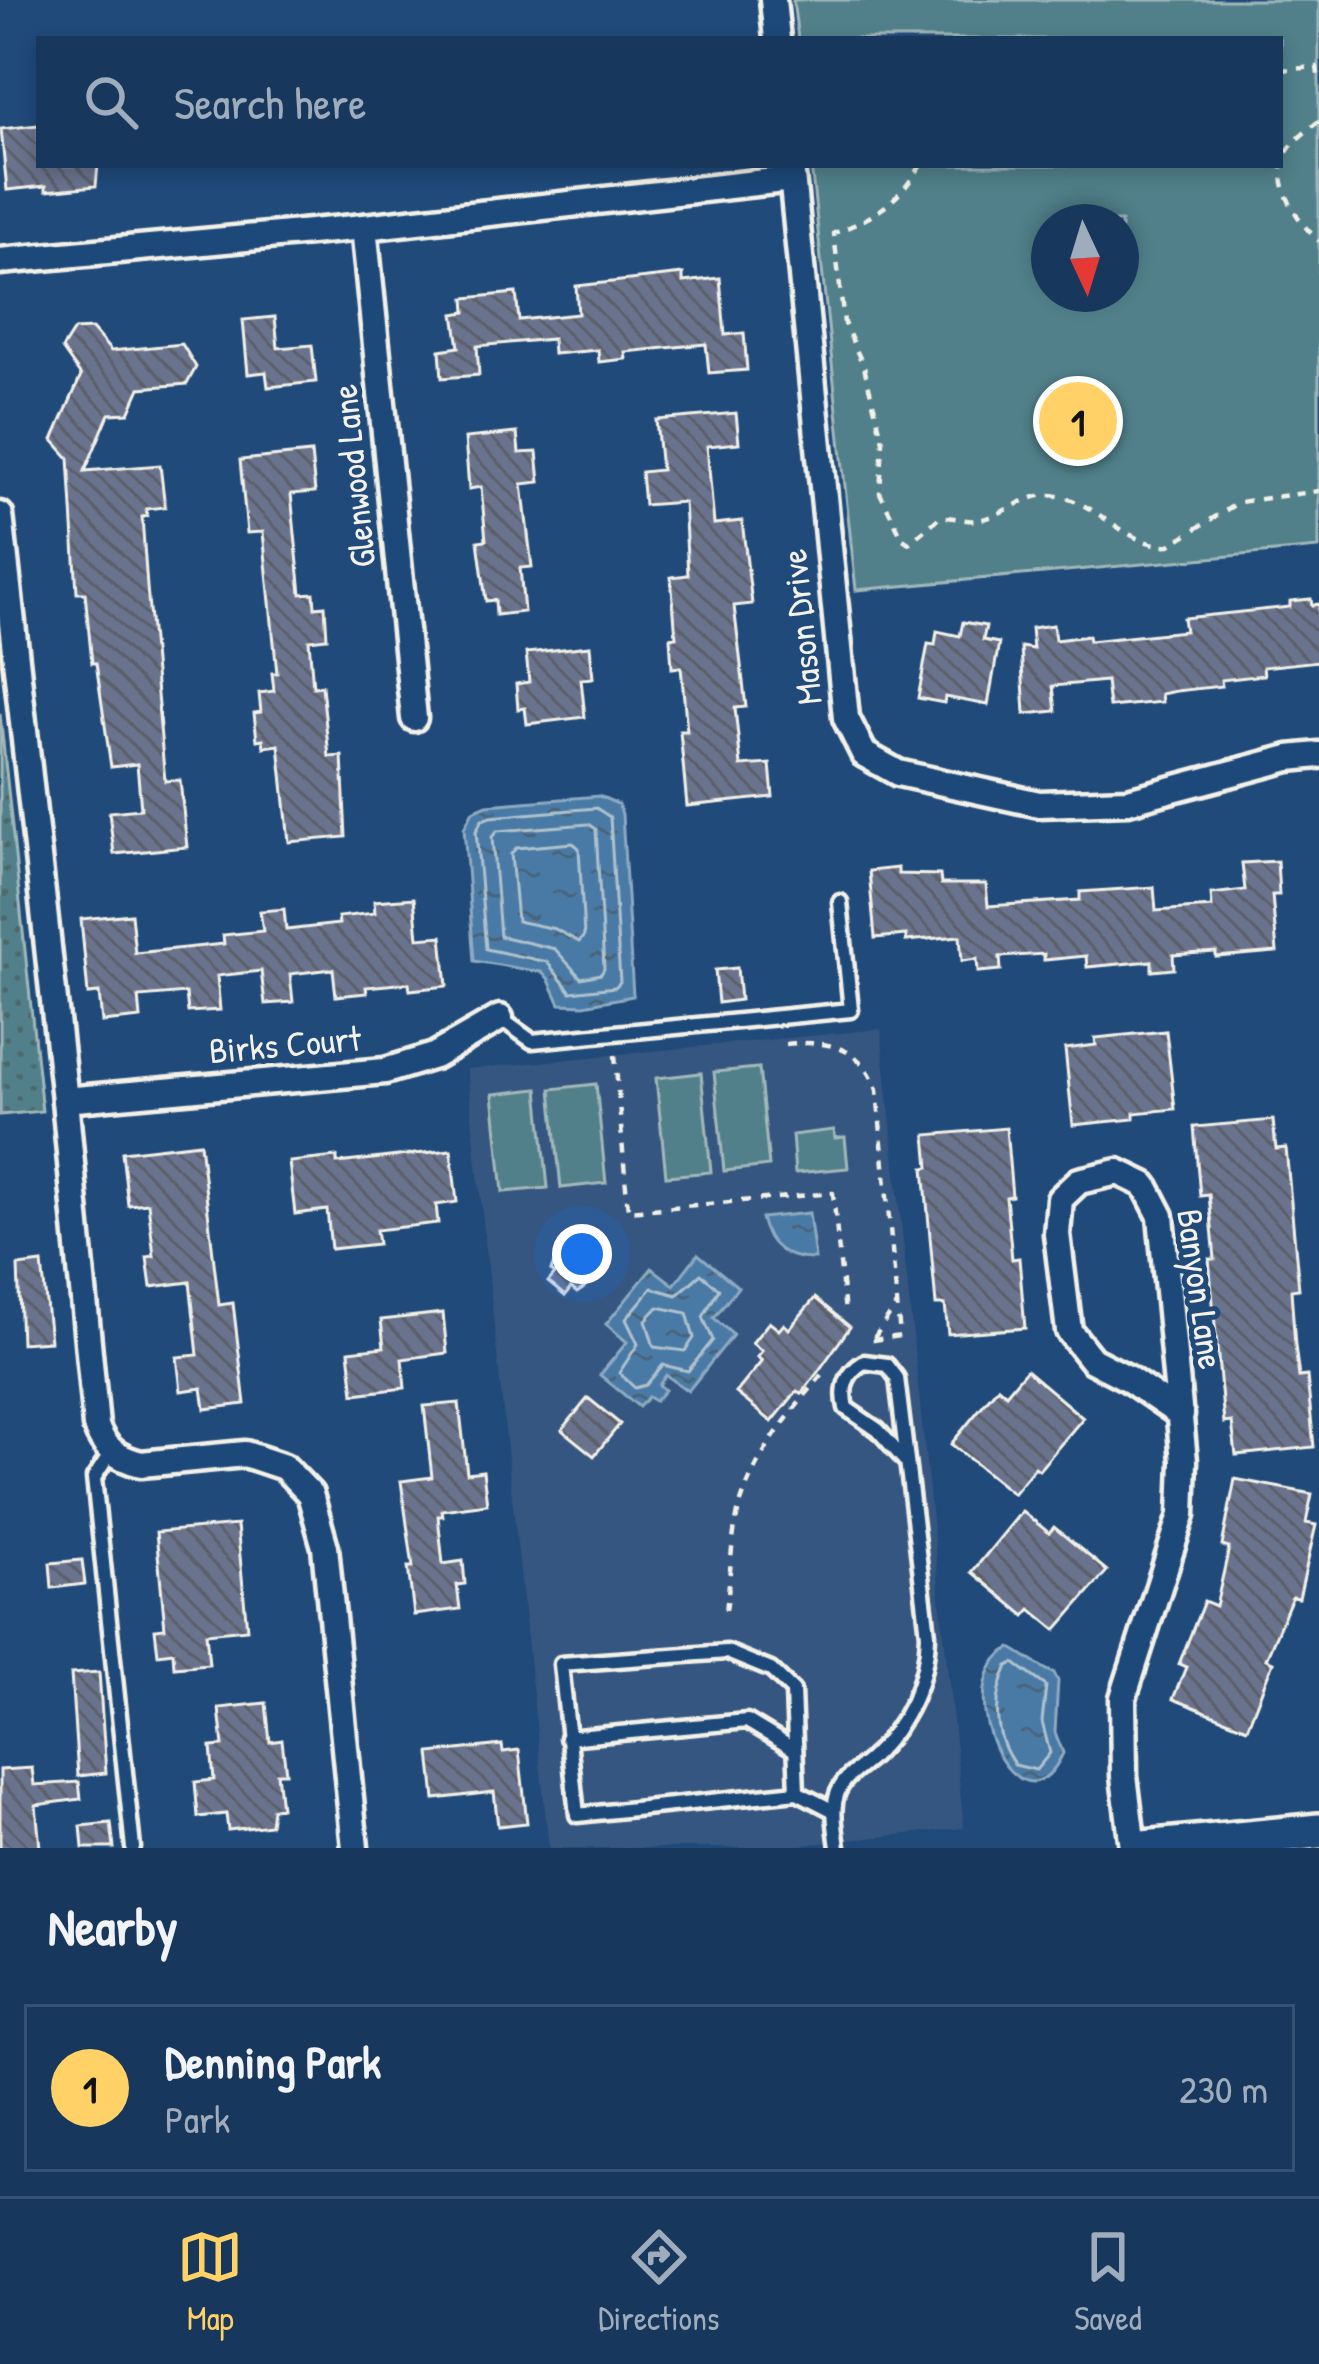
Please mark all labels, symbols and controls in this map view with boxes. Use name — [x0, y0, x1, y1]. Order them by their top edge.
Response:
search box — [36, 36, 1283, 168]
icon: search — [78, 69, 144, 135]
text: Search here — [174, 72, 366, 133]
north arrow — [1031, 204, 1139, 312]
pin: 1 — [1039, 376, 1117, 466]
street label: Glenwood Lane — [319, 382, 386, 570]
street label: Mason Drive — [768, 547, 833, 707]
street label: Birks Court — [207, 1012, 363, 1075]
street label: Banyon Lane — [1166, 1206, 1237, 1372]
your location — [552, 1224, 612, 1284]
text: Nearby — [48, 1892, 178, 1961]
text: Denning Park — [165, 2031, 381, 2092]
text: 1 — [83, 2062, 97, 2115]
text: 230 m — [1179, 2062, 1268, 2115]
text: Park — [165, 2092, 230, 2145]
tab: Map — [177, 2224, 243, 2340]
tab: Directions — [598, 2224, 720, 2340]
tab: Saved — [1074, 2224, 1142, 2340]

